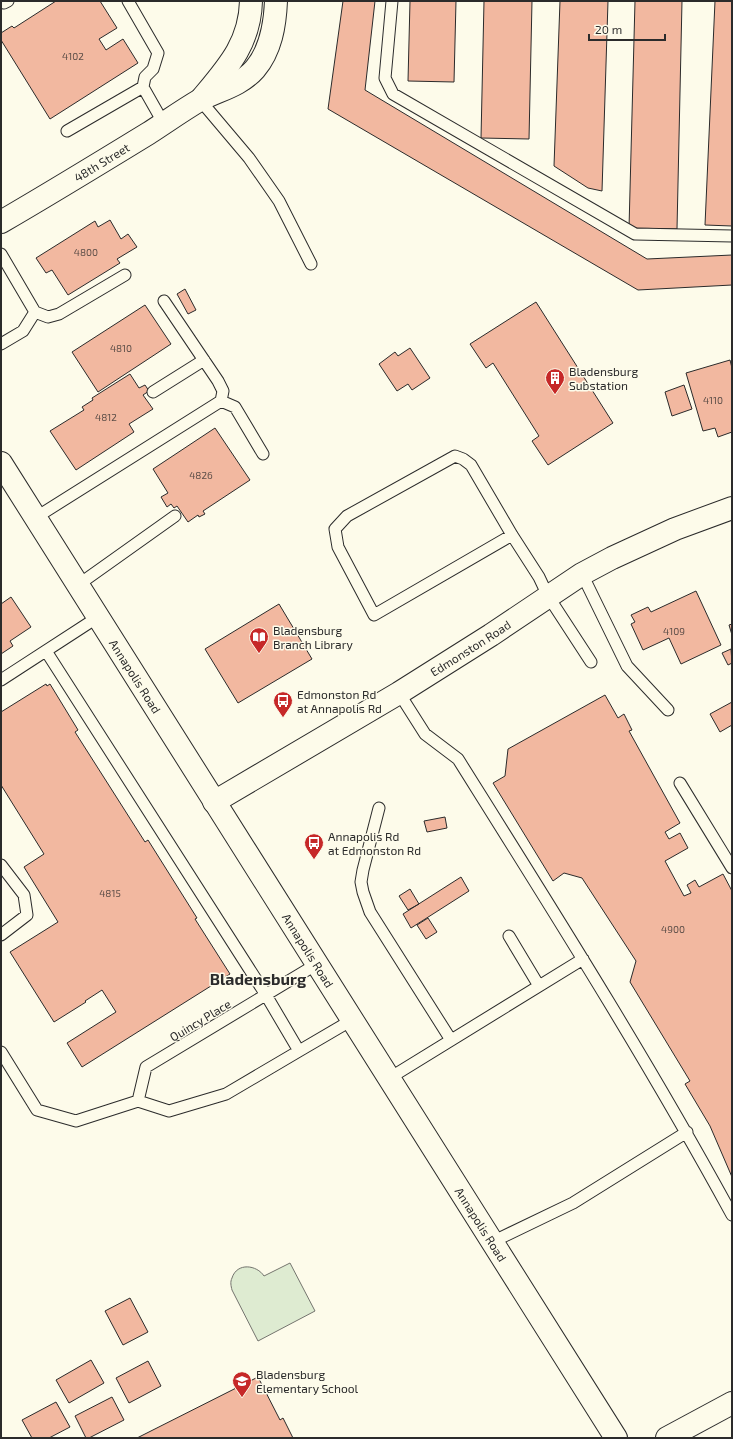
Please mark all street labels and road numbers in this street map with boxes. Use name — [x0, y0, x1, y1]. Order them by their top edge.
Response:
street label: 48th Street — [71, 140, 132, 184]
street label: Edmonston Road — [427, 617, 513, 679]
street label: Annapolis Road — [107, 637, 164, 716]
street label: Annapolis Road — [280, 911, 337, 990]
street label: Quincy Place — [167, 996, 234, 1045]
street label: Annapolis Road — [453, 1185, 510, 1264]

